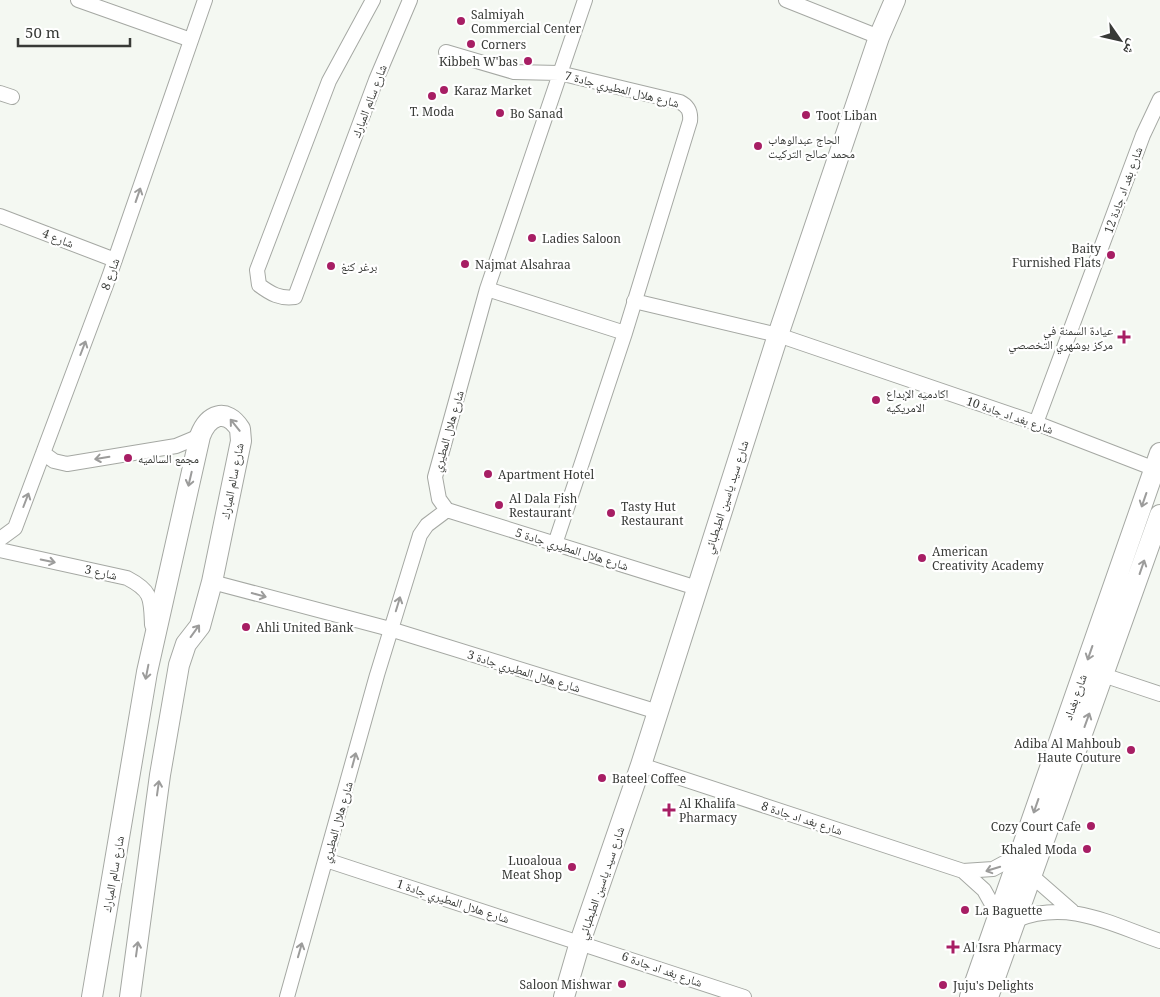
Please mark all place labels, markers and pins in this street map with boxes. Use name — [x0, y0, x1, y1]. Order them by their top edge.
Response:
place label: Salmiyah Commercial Center — [471, 6, 582, 37]
marker: Salmiyah Commercial Center — [455, 15, 467, 27]
place label: Corners — [481, 36, 526, 53]
marker: Corners — [465, 38, 477, 50]
place label: Kibbeh W'bas — [439, 53, 518, 70]
marker: Kibbeh W'bas — [522, 55, 534, 67]
place label: Karaz Market — [454, 82, 532, 99]
marker: Karaz Market — [438, 84, 450, 96]
marker: T. Moda — [426, 90, 438, 102]
place label: T. Moda — [410, 103, 455, 120]
place label: Bo Sanad — [510, 105, 564, 122]
marker: Bo Sanad — [494, 107, 506, 119]
place label: Toot Liban — [816, 107, 877, 124]
marker: Toot Liban — [800, 109, 812, 121]
place label: الحاج عبدالوهاب محمد صالح التركيت — [768, 131, 855, 162]
marker: الحاج عبدالوهاب محمد صالح التركيت — [752, 140, 764, 152]
place label: Ladies Saloon — [542, 230, 621, 247]
marker: Ladies Saloon — [526, 232, 538, 244]
place label: Baity Furnished Flats — [1012, 240, 1101, 271]
marker: Baity Furnished Flats — [1105, 249, 1117, 261]
place label: Najmat Alsahraa — [475, 256, 571, 273]
place label: برغر كنغ — [341, 258, 377, 275]
marker: Najmat Alsahraa — [459, 258, 471, 270]
marker: برغر كنغ — [325, 260, 337, 272]
place label: عيادة السمنة في مركز بوشهري التخصصي — [1008, 322, 1113, 355]
marker: عيادة السمنة في مركز بوشهري التخصصي — [1117, 330, 1131, 344]
place label: اكادميه الإبداع الامريكيه — [886, 385, 948, 416]
marker: اكادميه الإبداع الامريكيه — [870, 394, 882, 406]
place label: مجمع السالميه — [138, 450, 199, 467]
marker: مجمع السالميه — [122, 452, 134, 464]
place label: Apartment Hotel — [498, 466, 594, 483]
marker: Apartment Hotel — [482, 468, 494, 480]
place label: Al Dala Fish Restaurant — [509, 490, 578, 521]
place label: Tasty Hut Restaurant — [621, 498, 683, 529]
marker: Al Dala Fish Restaurant — [493, 499, 505, 511]
marker: Tasty Hut Restaurant — [605, 507, 617, 519]
place label: American Creativity Academy — [932, 543, 1044, 574]
marker: American Creativity Academy — [916, 552, 928, 564]
place label: Ahli United Bank — [256, 619, 354, 636]
marker: Ahli United Bank — [240, 621, 252, 633]
place label: Adiba Al Mahboub Haute Couture — [1014, 735, 1121, 766]
marker: Adiba Al Mahboub Haute Couture — [1125, 744, 1137, 756]
place label: Bateel Coffee — [612, 770, 686, 787]
marker: Bateel Coffee — [596, 772, 608, 784]
place label: Al Khalifa Pharmacy — [679, 795, 737, 826]
marker: Al Khalifa Pharmacy — [663, 804, 675, 816]
place label: Cozy Court Cafe — [991, 818, 1081, 835]
marker: Cozy Court Cafe — [1085, 820, 1097, 832]
place label: Khaled Moda — [1001, 841, 1077, 858]
marker: Khaled Moda — [1081, 843, 1093, 855]
place label: Luoaloua Meat Shop — [502, 852, 562, 883]
marker: Luoaloua Meat Shop — [566, 861, 578, 873]
place label: La Baguette — [975, 902, 1042, 919]
marker: La Baguette — [959, 904, 971, 916]
place label: Al Isra Pharmacy — [963, 939, 1062, 956]
marker: Al Isra Pharmacy — [947, 941, 959, 953]
place label: Saloon Mishwar — [519, 976, 612, 993]
place label: Juju's Delights — [952, 977, 1034, 994]
marker: Saloon Mishwar — [616, 978, 628, 990]
marker: Juju's Delights — [937, 979, 949, 991]

